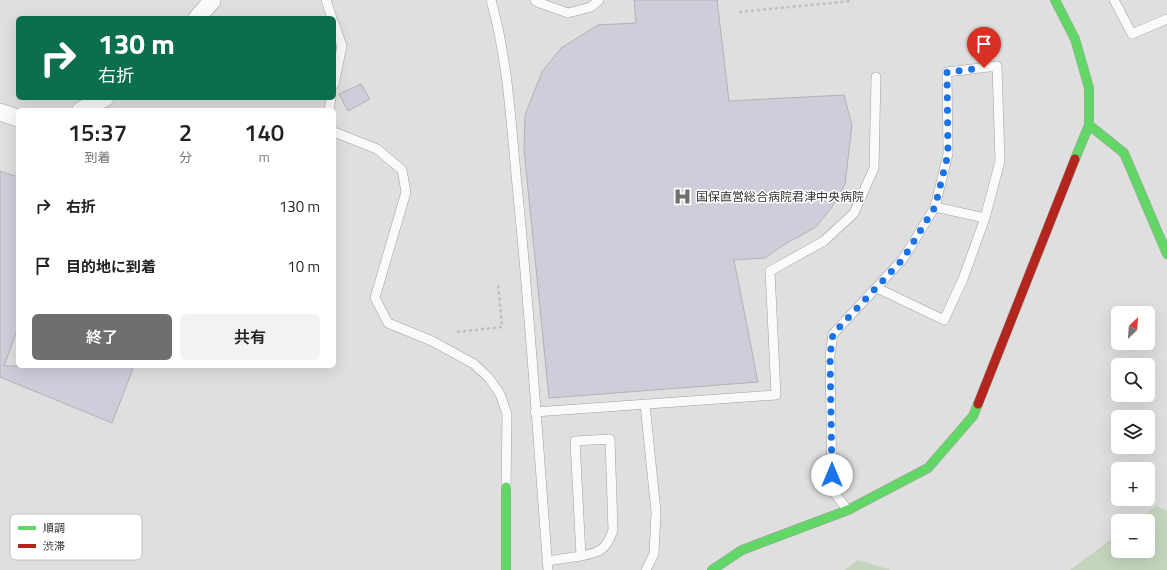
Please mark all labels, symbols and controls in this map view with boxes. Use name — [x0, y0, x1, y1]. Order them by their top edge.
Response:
text: 130 m — [98, 22, 175, 65]
pin — [967, 27, 1001, 68]
icon: right — [32, 32, 84, 84]
icon: arrive — [973, 33, 995, 55]
text: 右折 — [98, 62, 134, 89]
text: 15:37 — [68, 114, 127, 150]
text: 2 — [179, 114, 192, 150]
text: 140 — [244, 114, 284, 150]
text: 到着 — [84, 147, 110, 167]
text: 分 — [179, 147, 192, 167]
text: m — [259, 147, 270, 167]
hospital icon: 国保直営総合病院君津中央病院 — [673, 186, 693, 206]
place label: 国保直営総合病院君津中央病院 — [696, 187, 864, 206]
icon: right — [32, 195, 54, 217]
text: 右折 — [66, 195, 96, 218]
text: 130 m — [279, 195, 320, 218]
icon: arrive — [32, 255, 54, 277]
text: 目的地に到着 — [66, 255, 156, 278]
text: 10 m — [287, 255, 320, 278]
north arrow — [1111, 306, 1155, 350]
map controls — [1111, 306, 1155, 558]
button: 終了 — [32, 314, 172, 360]
button: 共有 — [180, 314, 320, 360]
button: search — [1111, 358, 1155, 402]
button: layers — [1111, 410, 1155, 454]
position arrow — [811, 454, 853, 496]
button: + — [1111, 462, 1155, 506]
legend — [10, 514, 142, 560]
button: − — [1111, 514, 1155, 558]
text: 順調 — [43, 520, 65, 536]
text: 渋滞 — [43, 538, 65, 554]

